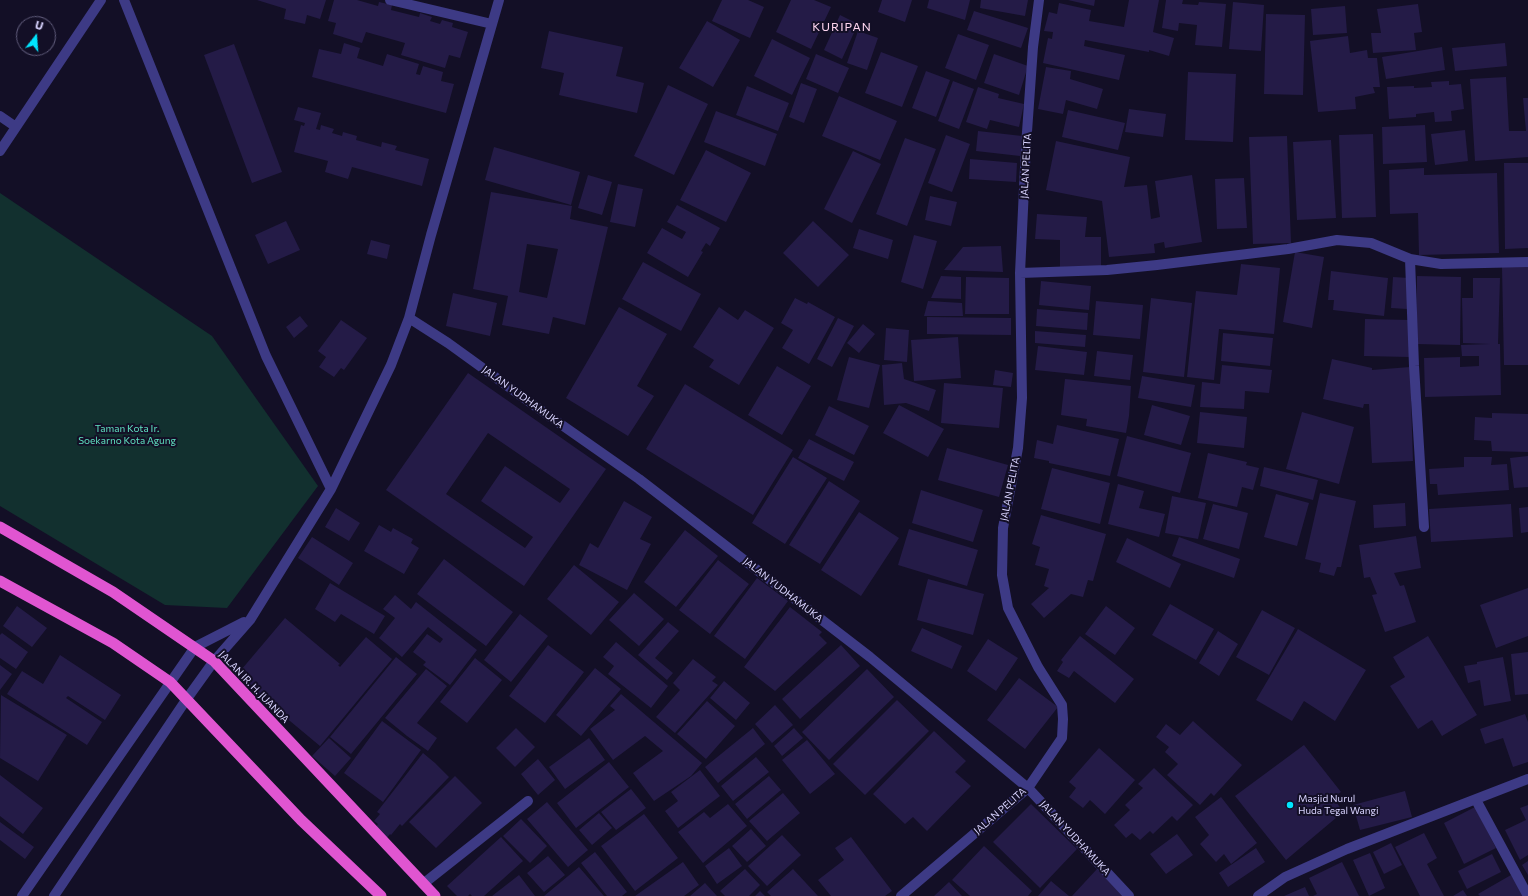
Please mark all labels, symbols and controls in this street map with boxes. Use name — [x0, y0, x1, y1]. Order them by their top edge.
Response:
north arrow — [16, 16, 56, 56]
text: U — [34, 18, 45, 32]
district label: KURIPAN — [812, 20, 872, 34]
street label: JALAN PELITA — [1018, 133, 1034, 199]
street label: JALAN YUDHAMUKA — [480, 363, 566, 431]
park label: Taman Kota Ir. Soekarno Kota Agung — [78, 423, 176, 446]
street label: JALAN PELITA — [998, 456, 1022, 522]
street label: JALAN YUDHAMUKA — [741, 555, 825, 625]
street label: JALAN IR. H. JUANDA — [216, 648, 292, 726]
street label: JALAN PELITA — [972, 785, 1028, 837]
place label: Masjid Nurul Huda Tegal Wangi — [1298, 793, 1379, 816]
street label: JALAN YUDHAMUKA — [1037, 798, 1113, 878]
marker: Masjid Nurul Huda Tegal Wangi — [1285, 800, 1295, 810]

